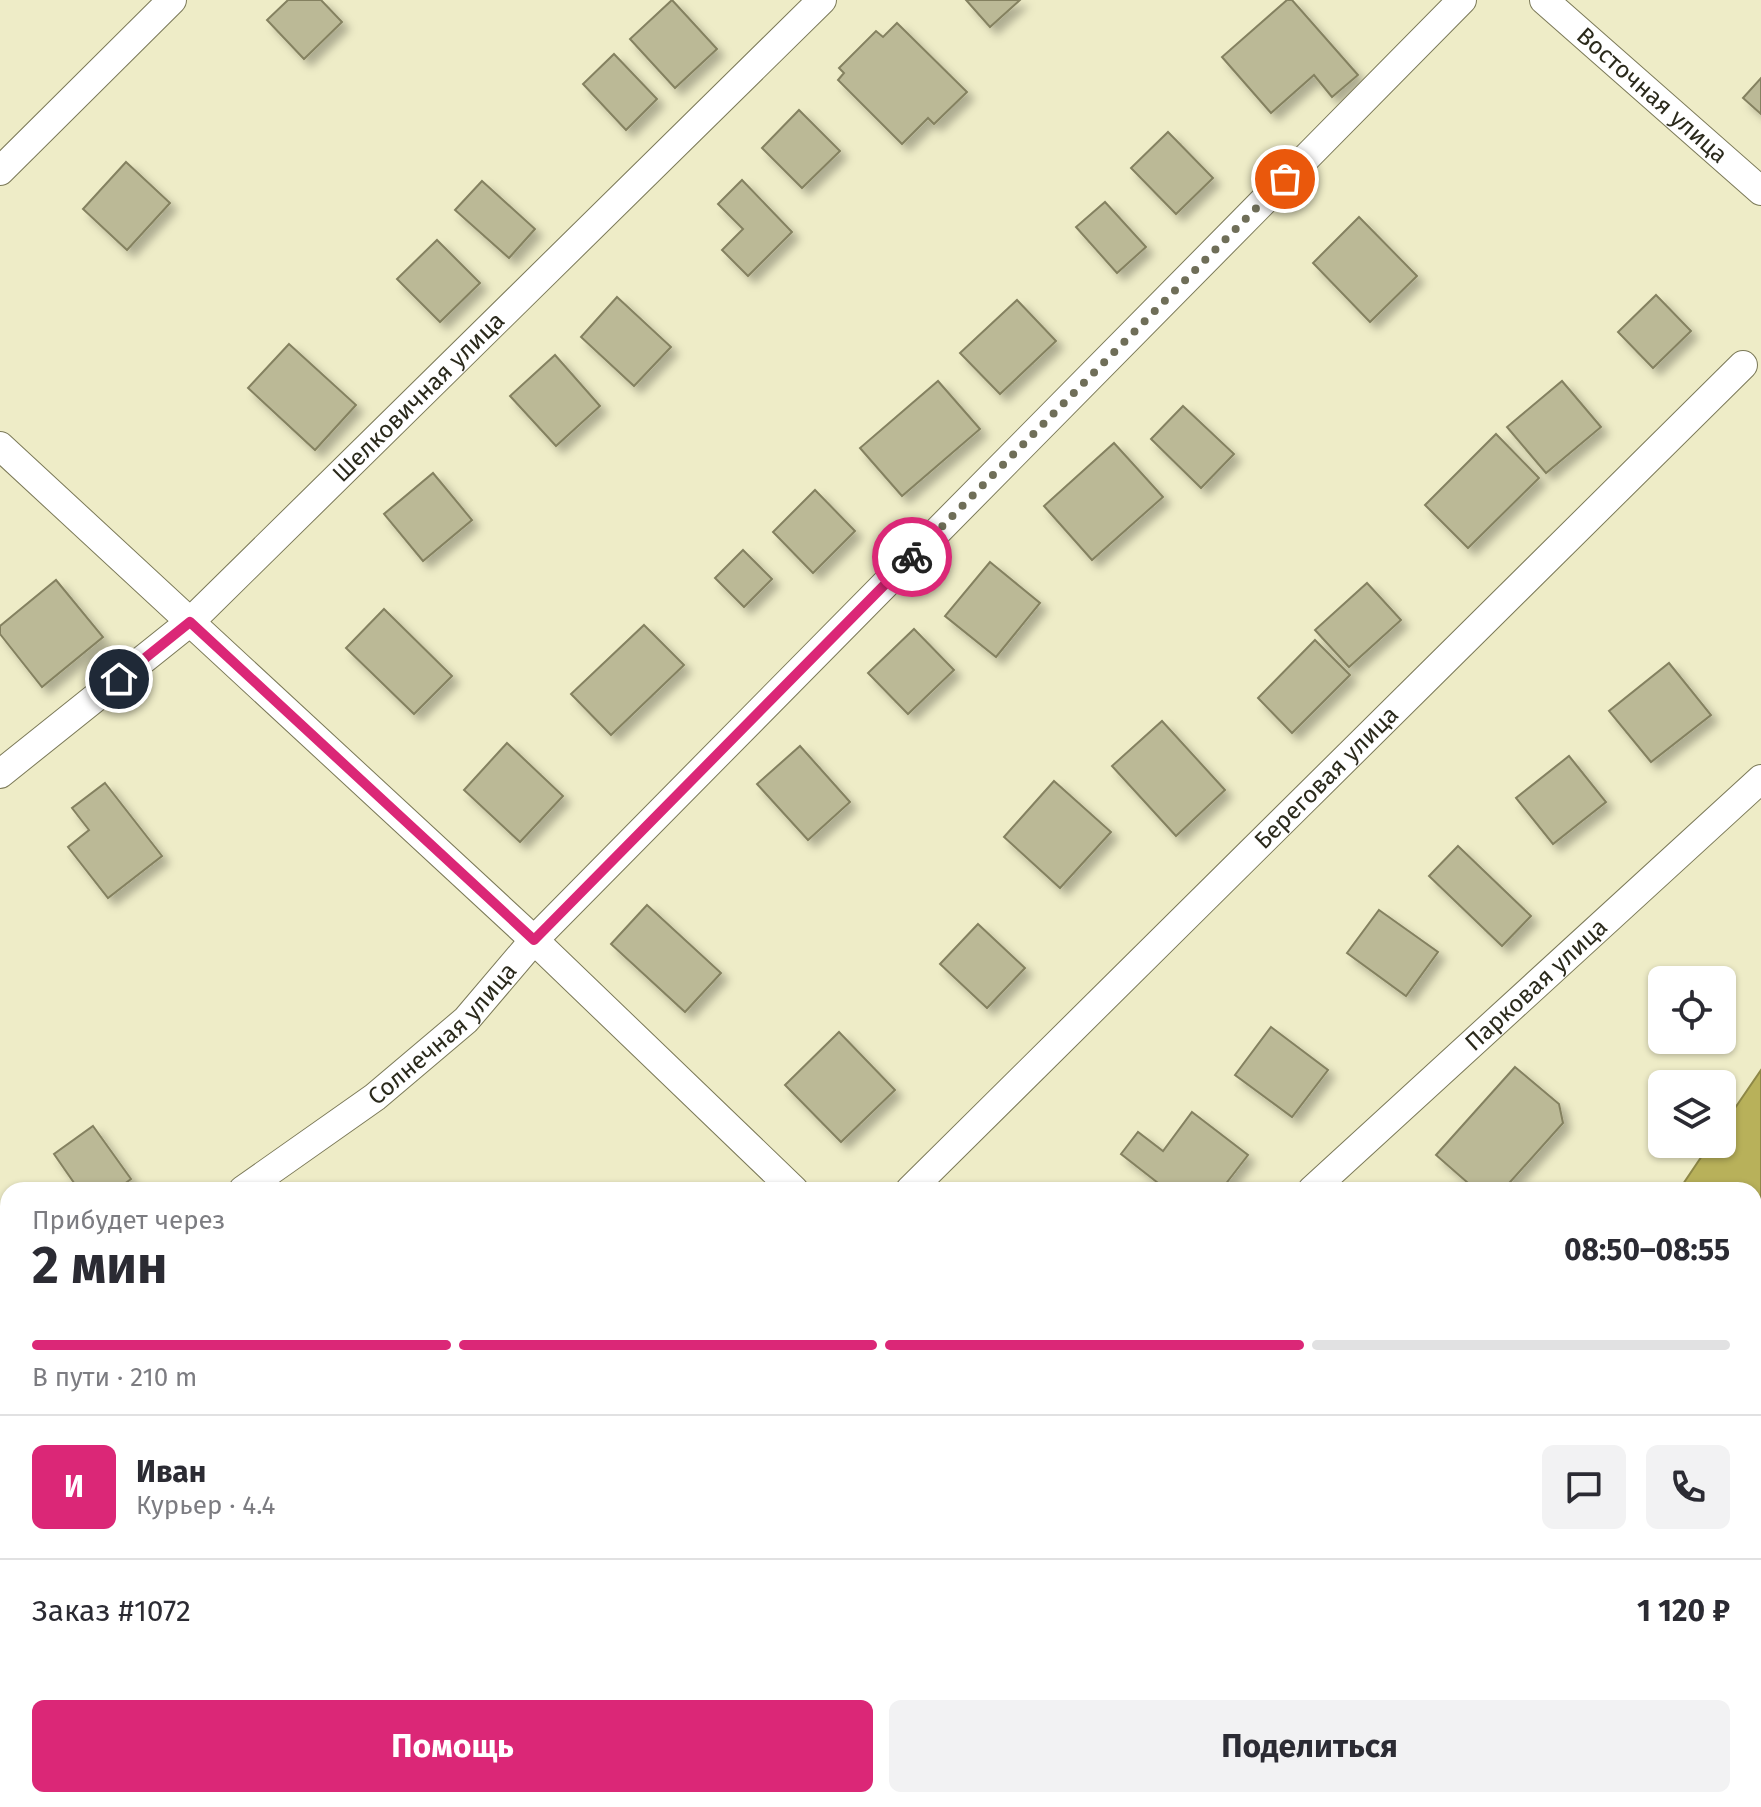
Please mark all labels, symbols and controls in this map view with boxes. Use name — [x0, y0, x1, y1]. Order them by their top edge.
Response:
street label: Восточная улица — [1571, 21, 1733, 169]
pin — [1251, 145, 1319, 213]
icon: bag — [1263, 157, 1307, 201]
street label: Шелковичная улица — [327, 306, 510, 488]
courier — [872, 517, 952, 597]
icon: bike — [890, 535, 934, 579]
pin — [85, 645, 153, 713]
icon: home — [97, 657, 141, 701]
street label: Береговая улица — [1249, 701, 1404, 855]
street label: Парковая улица — [1459, 913, 1613, 1057]
street label: Солнечная улица — [362, 957, 523, 1111]
map controls — [1648, 966, 1736, 1158]
button: locate — [1648, 966, 1736, 1054]
button: layers — [1648, 1070, 1736, 1158]
text: Прибудет через — [32, 1205, 225, 1236]
text: 08:50–08:55 — [1564, 1232, 1730, 1268]
text: 2 мин — [32, 1234, 167, 1297]
text: В пути · 210 m — [32, 1362, 197, 1393]
button: chat — [1542, 1445, 1626, 1529]
button: phone — [1646, 1445, 1730, 1529]
text: Иван — [136, 1454, 206, 1490]
text: И — [64, 1469, 84, 1505]
text: Курьер · 4.4 — [136, 1490, 275, 1521]
text: Заказ #1072 — [32, 1593, 191, 1629]
text: 1 120 ₽ — [1637, 1593, 1730, 1629]
button: Помощь — [32, 1700, 873, 1792]
button: Поделиться — [889, 1700, 1730, 1792]

